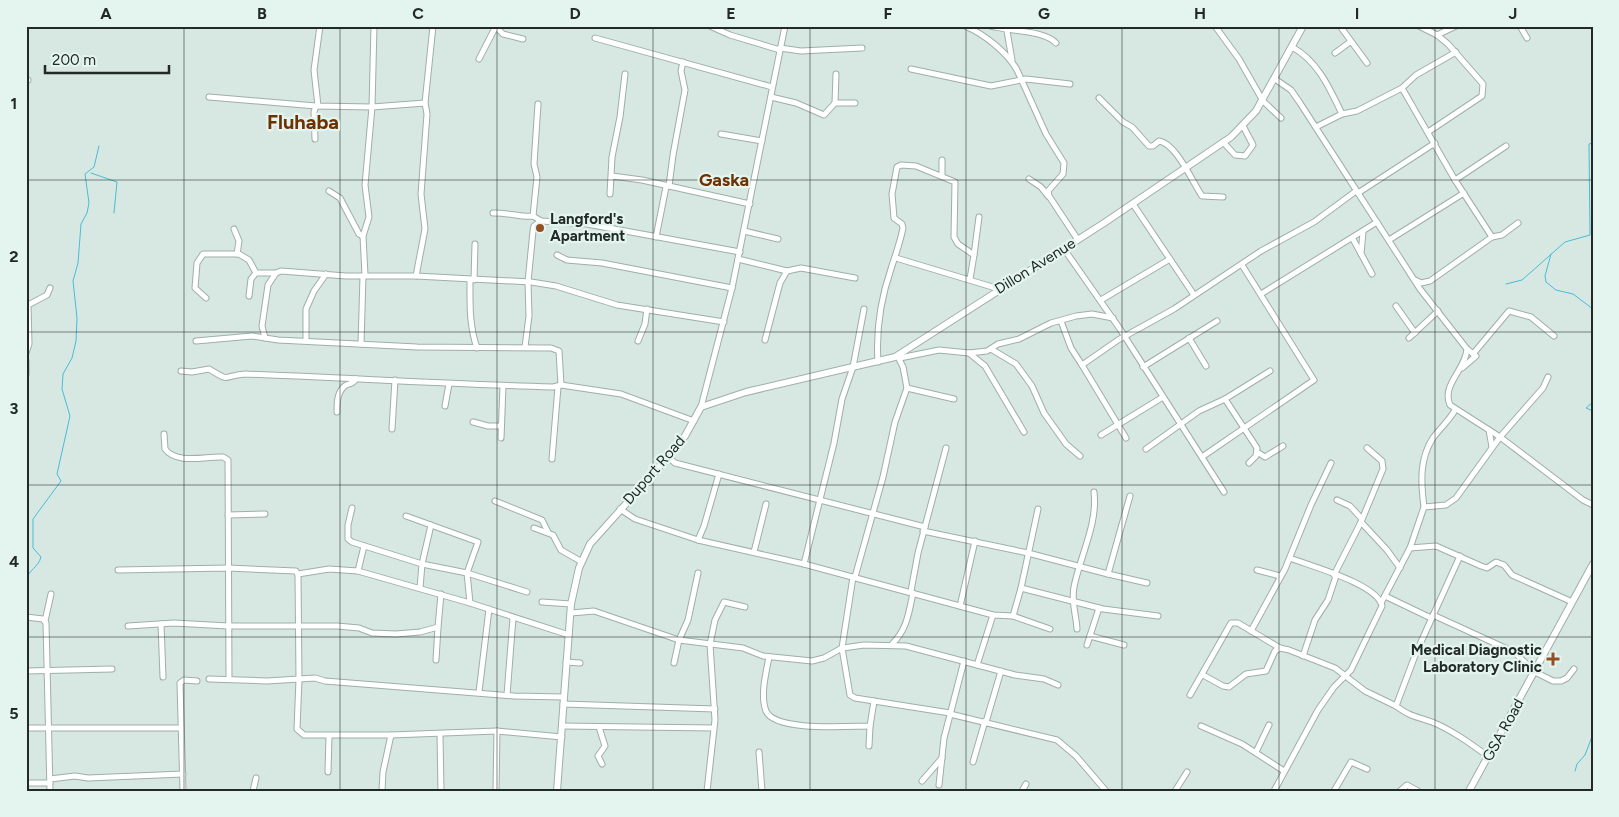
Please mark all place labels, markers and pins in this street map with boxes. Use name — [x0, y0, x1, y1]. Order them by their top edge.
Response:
place label: Langford's Apartment — [550, 210, 625, 245]
marker: Langford's Apartment — [534, 222, 546, 234]
place label: Medical Diagnostic Laboratory Clinic — [1411, 641, 1542, 676]
marker: Medical Diagnostic Laboratory Clinic — [1546, 652, 1560, 666]

